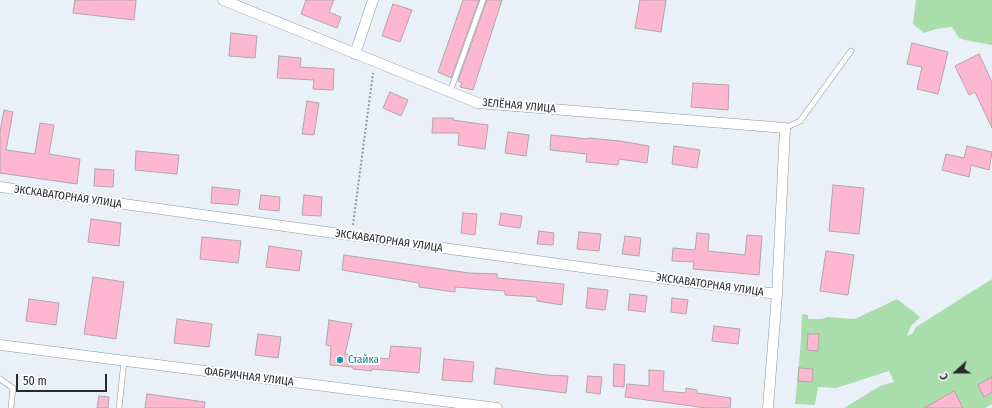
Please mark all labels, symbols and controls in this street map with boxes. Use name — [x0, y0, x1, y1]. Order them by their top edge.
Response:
street label: ЗЕЛЁНАЯ УЛИЦА — [482, 96, 556, 116]
street label: ЭКСКАВАТОРНАЯ УЛИЦА — [13, 183, 123, 211]
street label: ЭКСКАВАТОРНАЯ УЛИЦА — [334, 227, 444, 255]
street label: ЭКСКАВАТОРНАЯ УЛИЦА — [655, 271, 765, 299]
north arrow — [936, 352, 976, 392]
place label: Стайка — [348, 353, 379, 367]
marker: Стайка — [335, 355, 345, 365]
street label: ФАБРИЧНАЯ УЛИЦА — [204, 365, 294, 389]
scale bar — [18, 366, 109, 392]
text: С — [937, 371, 951, 382]
text: 50 m — [23, 374, 47, 388]

